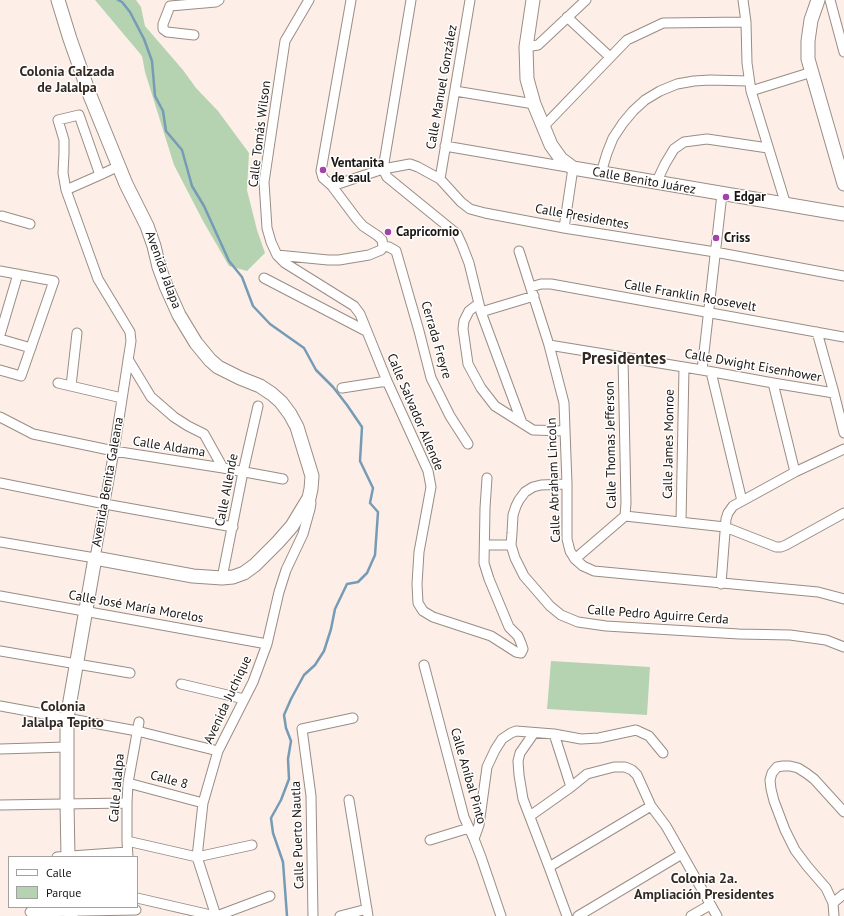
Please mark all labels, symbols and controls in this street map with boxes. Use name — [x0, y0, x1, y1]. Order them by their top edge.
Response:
street label: Calle Manuel González — [423, 23, 461, 151]
district label: Colonia Calzada de Jalalpa — [20, 64, 114, 96]
street label: Calle Tomás Wilson — [246, 80, 274, 188]
place label: Ventanita de saul — [331, 155, 384, 186]
street label: Calle Benito Juárez — [591, 164, 697, 198]
marker: Ventanita de saul — [318, 165, 328, 175]
place label: Edgar — [734, 189, 766, 205]
marker: Edgar — [721, 192, 731, 202]
street label: Calle Presidentes — [534, 201, 630, 233]
place label: Capricornio — [396, 224, 459, 240]
marker: Capricornio — [383, 227, 393, 237]
street label: Avenida Jalapa — [142, 229, 184, 311]
place label: Criss — [724, 230, 750, 246]
marker: Criss — [711, 233, 721, 243]
street label: Calle Franklin Roosevelt — [623, 277, 757, 315]
street label: Cerrada Freyre — [417, 299, 455, 381]
street label: Calle Dwight Eisenhower — [683, 346, 823, 386]
district label: Presidentes — [582, 349, 666, 369]
street label: Calle Salvador Allende — [383, 351, 447, 473]
street label: Calle Thomas Jefferson — [602, 381, 620, 509]
street label: Calle James Monroe — [660, 389, 678, 499]
street label: Avenida Benita Galeana — [89, 416, 127, 548]
street label: Calle Abraham Lincoln — [544, 417, 564, 543]
street label: Calle Aldama — [132, 434, 206, 460]
street label: Calle Allende — [212, 452, 242, 528]
street label: Calle José María Morelos — [67, 587, 205, 627]
street label: Calle Pedro Aguirre Cerda — [587, 602, 729, 628]
street label: Avenida Juchique — [201, 654, 255, 746]
district label: Colonia Jalalpa Tepito — [22, 699, 104, 732]
street label: Calle Aníbal Pinto — [447, 726, 489, 826]
street label: Calle Jalalpa — [106, 753, 128, 823]
street label: Calle 8 — [148, 767, 190, 793]
street label: Calle Puerto Nautla — [288, 781, 308, 889]
legend — [8, 856, 138, 908]
text: Calle — [46, 865, 72, 880]
district label: Colonia 2a. Ampliación Presidentes — [634, 871, 774, 904]
text: Parque — [46, 885, 81, 900]

